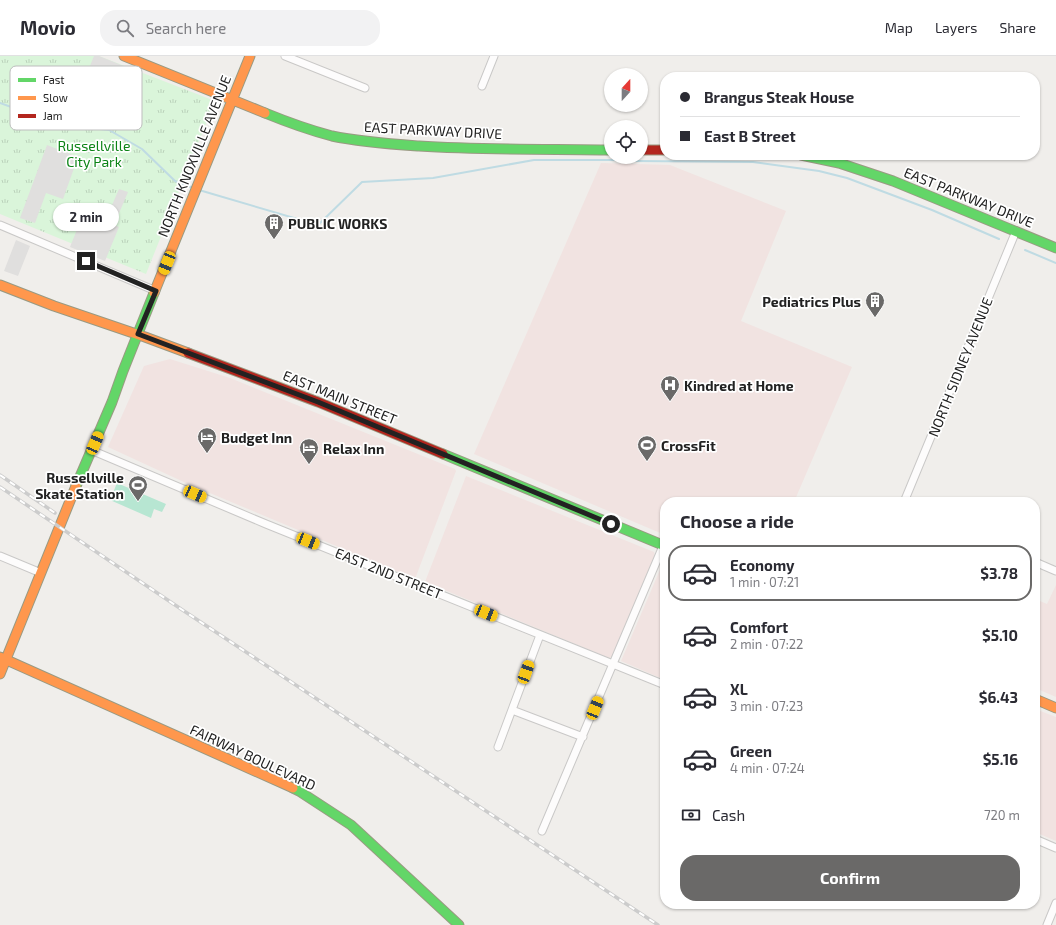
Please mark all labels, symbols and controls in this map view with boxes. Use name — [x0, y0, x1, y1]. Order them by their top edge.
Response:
search box — [100, 10, 380, 46]
text: Movio — [20, 16, 76, 39]
icon: search — [114, 17, 136, 39]
text: Search here — [146, 19, 226, 37]
text: Map — [885, 19, 913, 36]
text: Layers — [935, 19, 977, 36]
text: Share — [999, 19, 1036, 36]
legend — [10, 66, 142, 130]
north arrow — [604, 68, 648, 112]
map controls — [604, 68, 648, 164]
street label: NORTH KNOXVILLE AVENUE — [154, 72, 234, 239]
text: Fast — [43, 73, 65, 86]
text: Brangus Steak House — [704, 88, 854, 106]
text: Slow — [43, 91, 68, 104]
text: Jam — [43, 109, 62, 122]
street label: EAST PARKWAY DRIVE — [363, 118, 503, 142]
button: locate — [604, 120, 648, 164]
text: East B Street — [704, 127, 796, 145]
park label: Russellville City Park — [57, 137, 131, 170]
street label: EAST PARKWAY DRIVE — [902, 163, 1036, 231]
callout: 2 min — [53, 203, 119, 231]
text: 2 min — [69, 209, 103, 225]
building icon: PUBLIC WORKS — [263, 212, 285, 240]
place label: PUBLIC WORKS — [288, 215, 387, 232]
car — [157, 250, 177, 276]
route end — [77, 252, 95, 270]
building icon: Pediatrics Plus — [864, 290, 886, 318]
place label: Pediatrics Plus — [762, 293, 861, 310]
street label: NORTH SIDNEY AVENUE — [924, 295, 996, 439]
street label: EAST MAIN STREET — [281, 366, 399, 428]
hospital icon: Kindred at Home — [659, 374, 681, 402]
place label: Kindred at Home — [684, 377, 794, 394]
hotel icon: Budget Inn — [196, 426, 218, 454]
place label: Budget Inn — [221, 429, 292, 446]
car — [85, 430, 105, 456]
sports icon: CrossFit — [636, 434, 658, 462]
hotel icon: Relax Inn — [298, 437, 320, 465]
place label: CrossFit — [661, 437, 716, 454]
place label: Relax Inn — [323, 440, 384, 457]
place label: Russellville Skate Station — [35, 469, 124, 502]
sports icon: Russellville Skate Station — [127, 474, 149, 502]
car — [182, 484, 208, 504]
text: Choose a ride — [680, 510, 794, 532]
route start — [602, 515, 620, 533]
car — [295, 531, 321, 551]
street label: EAST 2ND STREET — [333, 544, 445, 602]
icon: car — [682, 555, 718, 591]
text: Economy — [730, 556, 795, 574]
text: $3.78 — [980, 564, 1018, 582]
text: 1 min · 07:21 — [730, 574, 799, 590]
car — [473, 603, 499, 623]
icon: car — [682, 617, 718, 653]
text: Comfort — [730, 618, 788, 636]
text: $5.10 — [982, 626, 1018, 644]
text: 2 min · 07:22 — [730, 636, 803, 652]
car — [516, 659, 536, 685]
icon: car — [682, 679, 718, 715]
text: XL — [730, 680, 748, 698]
text: $6.43 — [979, 688, 1018, 706]
car — [585, 695, 605, 721]
text: 3 min · 07:23 — [730, 698, 803, 714]
street label: FAIRWAY BOULEVARD — [188, 720, 318, 794]
icon: car — [682, 741, 718, 777]
text: Green — [730, 742, 772, 760]
text: $5.16 — [983, 750, 1018, 768]
text: 4 min · 07:24 — [730, 760, 805, 776]
icon: cash — [680, 804, 702, 826]
text: Cash — [712, 806, 745, 824]
text: 720 m — [984, 807, 1020, 823]
button: Confirm — [680, 855, 1020, 901]

